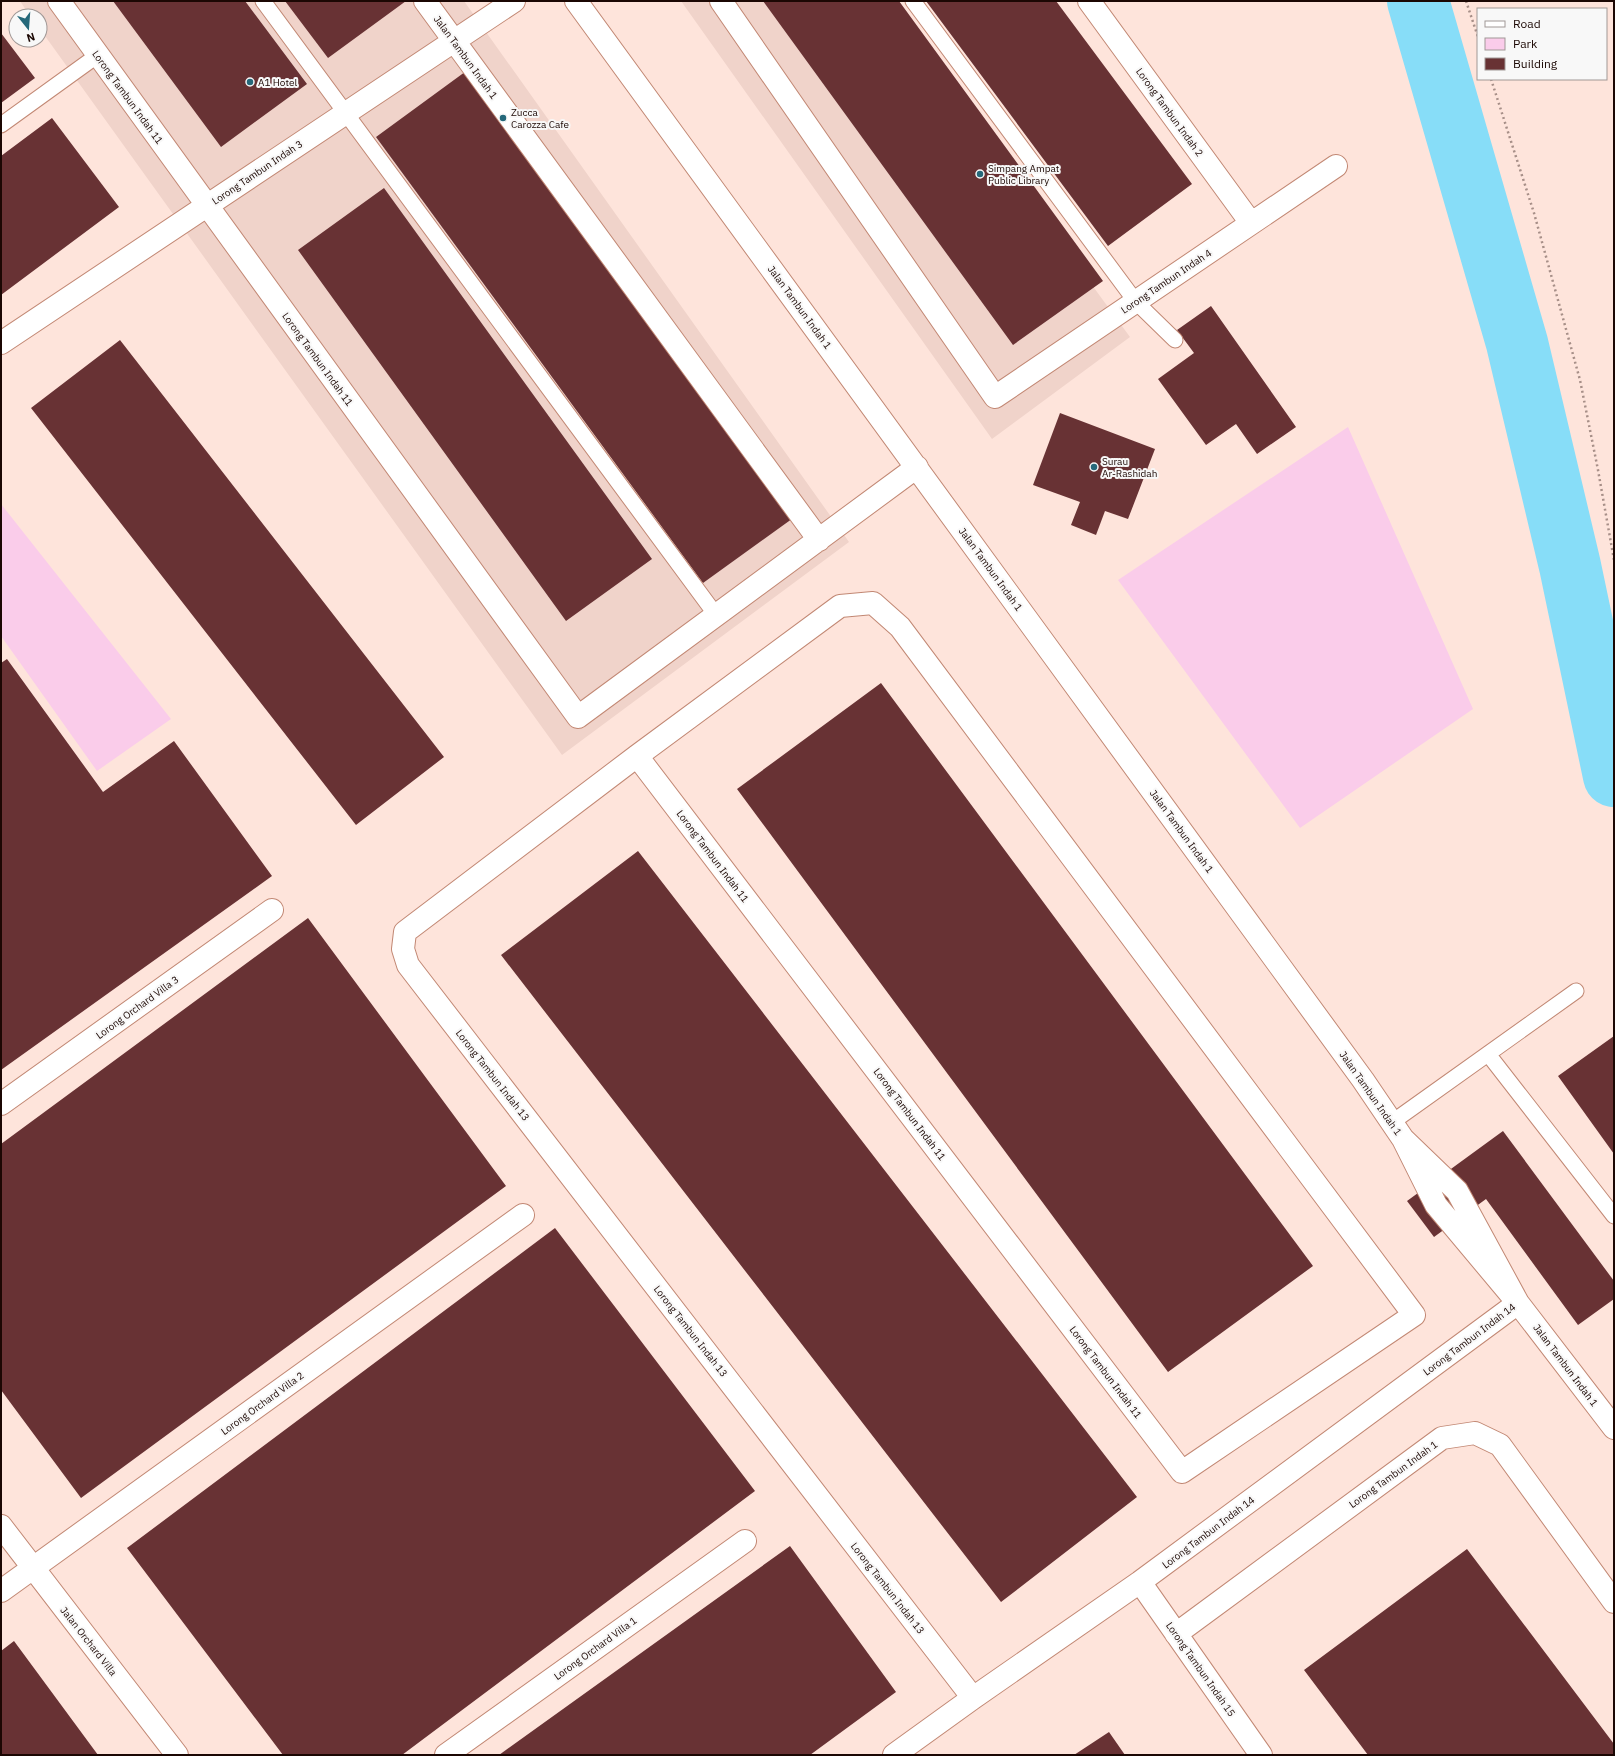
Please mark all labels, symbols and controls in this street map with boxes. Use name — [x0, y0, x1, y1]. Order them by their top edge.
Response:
north arrow — [8, 8, 48, 48]
legend — [1477, 8, 1607, 80]
street label: Jalan Tambun Indah 1 — [431, 13, 500, 102]
text: Road — [1513, 16, 1541, 31]
text: N — [25, 30, 37, 45]
text: Park — [1513, 36, 1538, 51]
street label: Lorong Tambun Indah 11 — [89, 48, 166, 147]
text: Building — [1513, 56, 1558, 71]
street label: Lorong Tambun Indah 2 — [1133, 65, 1206, 159]
place label: A1 Hotel — [258, 76, 297, 89]
marker: A1 Hotel — [245, 77, 255, 87]
place label: Zucca Carozza Cafe — [511, 106, 569, 131]
marker: Zucca Carozza Cafe — [498, 113, 508, 123]
street label: Lorong Tambun Indah 3 — [209, 137, 305, 208]
place label: Simpang Ampat Public Library — [988, 162, 1060, 187]
marker: Simpang Ampat Public Library — [975, 169, 985, 179]
street label: Lorong Tambun Indah 4 — [1118, 246, 1214, 317]
street label: Jalan Tambun Indah 1 — [765, 263, 834, 352]
street label: Lorong Tambun Indah 11 — [279, 310, 356, 409]
place label: Surau Ar-Rashidah — [1102, 455, 1157, 480]
marker: Surau Ar-Rashidah — [1089, 462, 1099, 472]
street label: Jalan Tambun Indah 1 — [956, 525, 1025, 614]
street label: Jalan Tambun Indah 1 — [1147, 787, 1216, 876]
street label: Lorong Tambun Indah 11 — [674, 807, 752, 905]
street label: Lorong Orchard Villa 3 — [93, 973, 181, 1042]
street label: Lorong Tambun Indah 13 — [453, 1027, 532, 1124]
street label: Jalan Tambun Indah 1 — [1337, 1049, 1405, 1138]
street label: Lorong Tambun Indah 11 — [871, 1065, 949, 1163]
street label: Lorong Tambun Indah 13 — [651, 1283, 730, 1380]
street label: Lorong Tambun Indah 14 — [1420, 1300, 1518, 1378]
street label: Jalan Tambun Indah 1 — [1530, 1321, 1601, 1409]
street label: Lorong Tambun Indah 11 — [1067, 1323, 1145, 1421]
street label: Lorong Orchard Villa 2 — [218, 1369, 306, 1438]
street label: Lorong Tambun Indah 1 — [1346, 1438, 1440, 1511]
street label: Lorong Tambun Indah 14 — [1159, 1493, 1257, 1571]
street label: Lorong Tambun Indah 13 — [848, 1540, 927, 1637]
street label: Jalan Orchard Villa — [58, 1604, 120, 1679]
street label: Lorong Orchard Villa 1 — [551, 1614, 639, 1683]
street label: Lorong Tambun Indah 15 — [1163, 1619, 1238, 1719]

